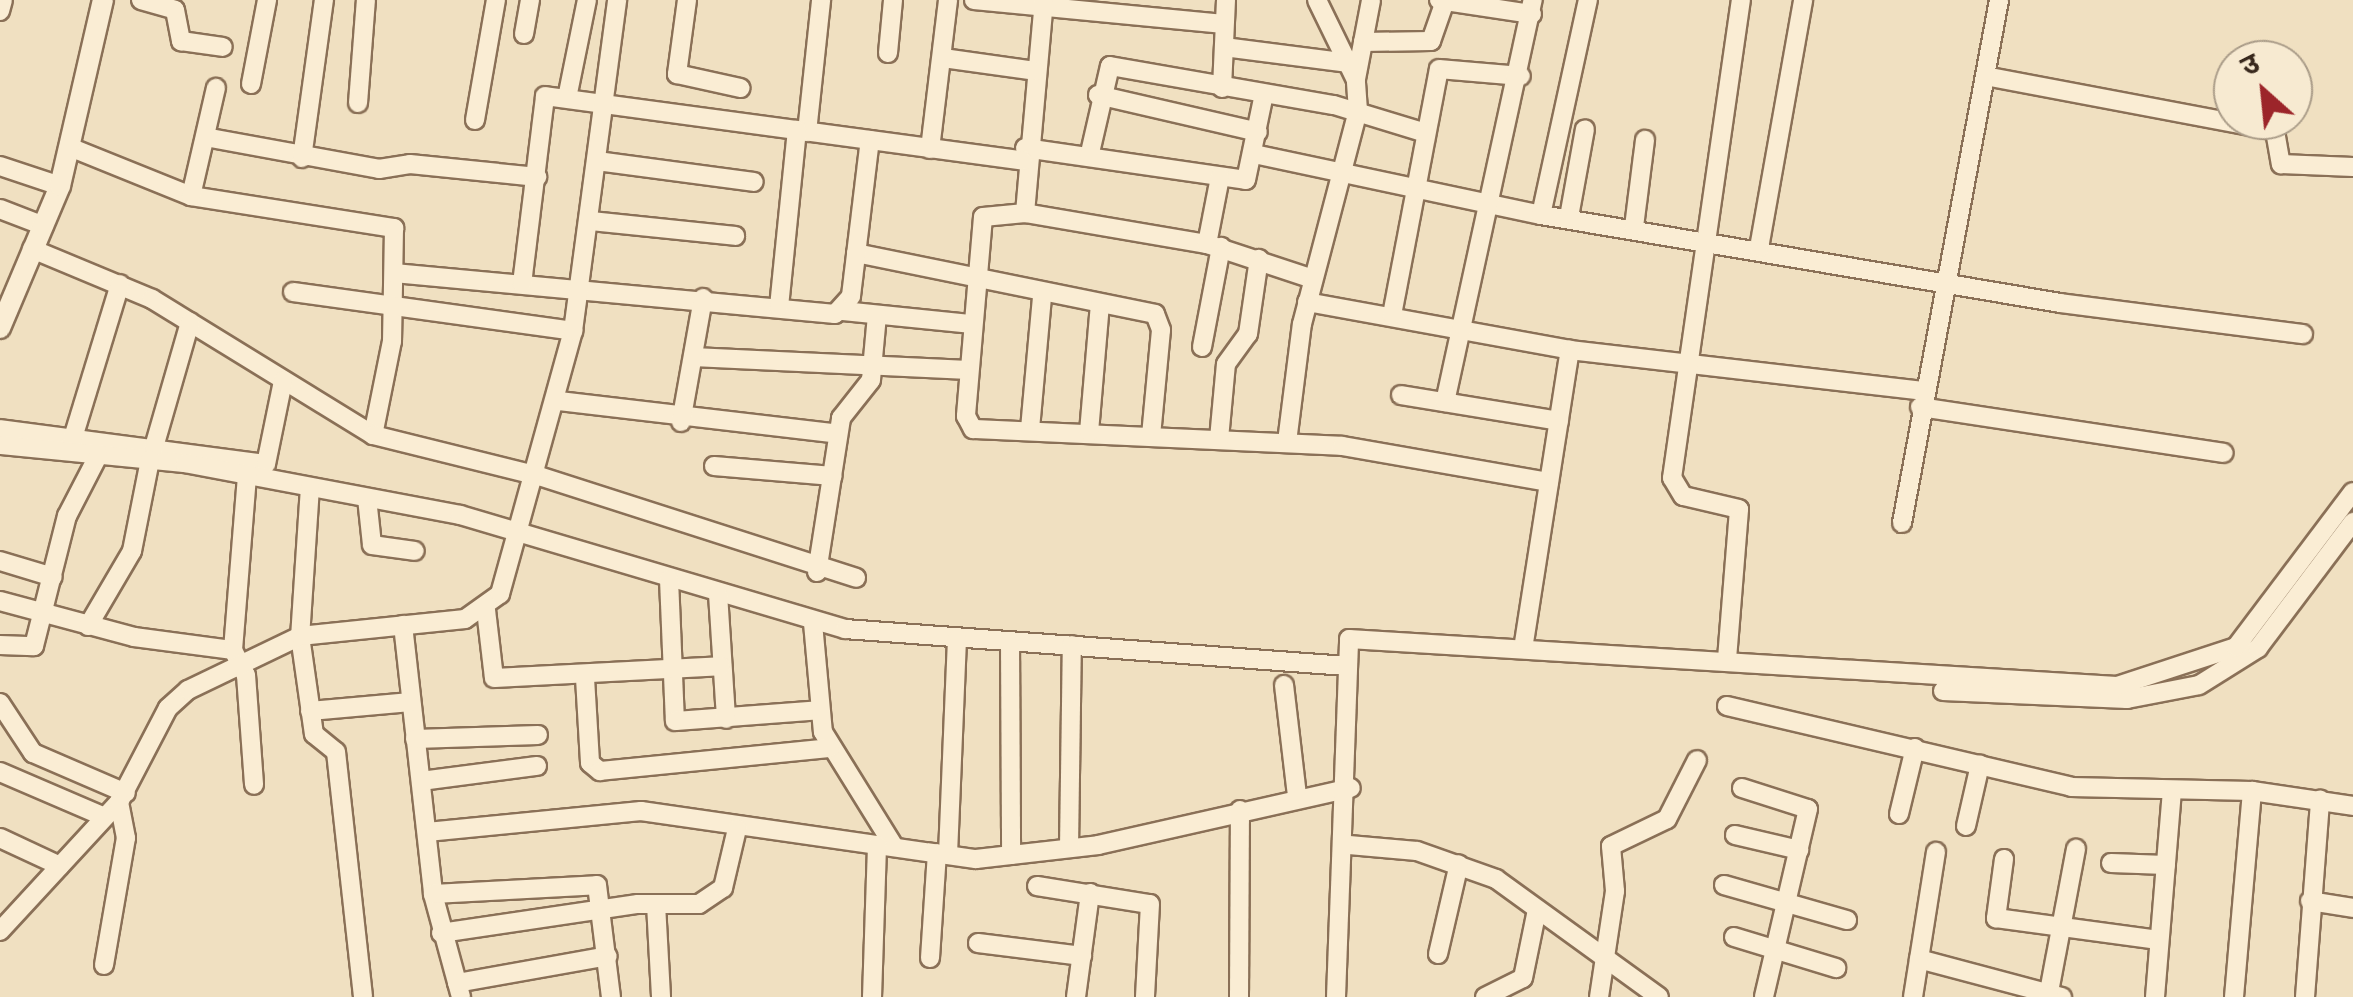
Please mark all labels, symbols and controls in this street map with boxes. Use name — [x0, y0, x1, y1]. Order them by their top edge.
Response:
north arrow — [2213, 40, 2313, 140]
text: उ — [2236, 47, 2264, 82]

